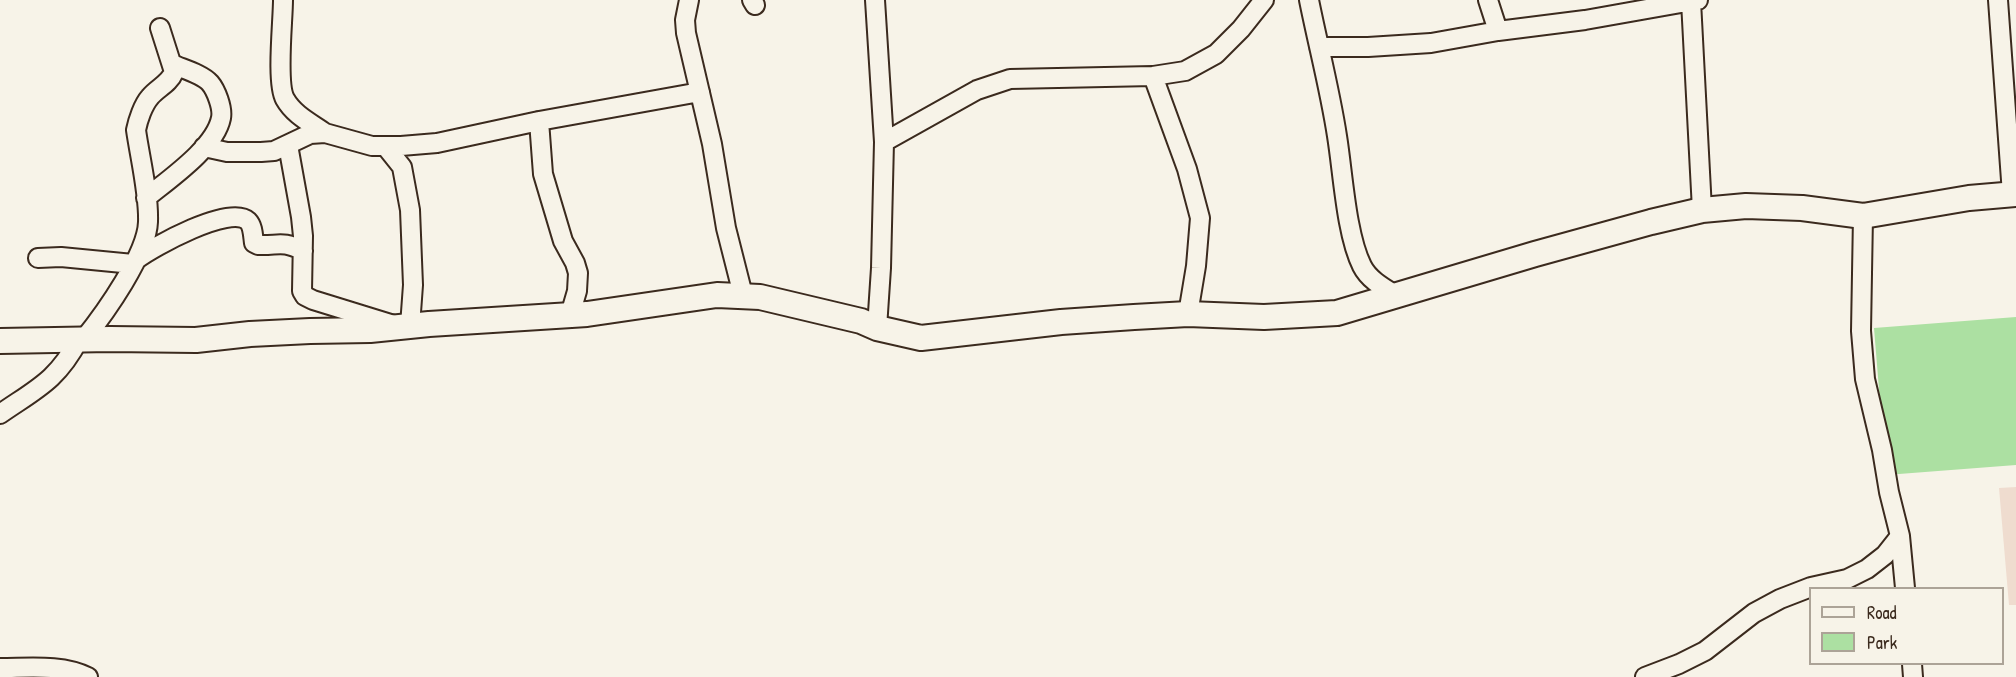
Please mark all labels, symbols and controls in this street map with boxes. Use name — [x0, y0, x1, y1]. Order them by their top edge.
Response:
legend — [1809, 587, 2004, 665]
text: Road — [1867, 600, 1897, 625]
text: Park — [1867, 630, 1897, 655]

